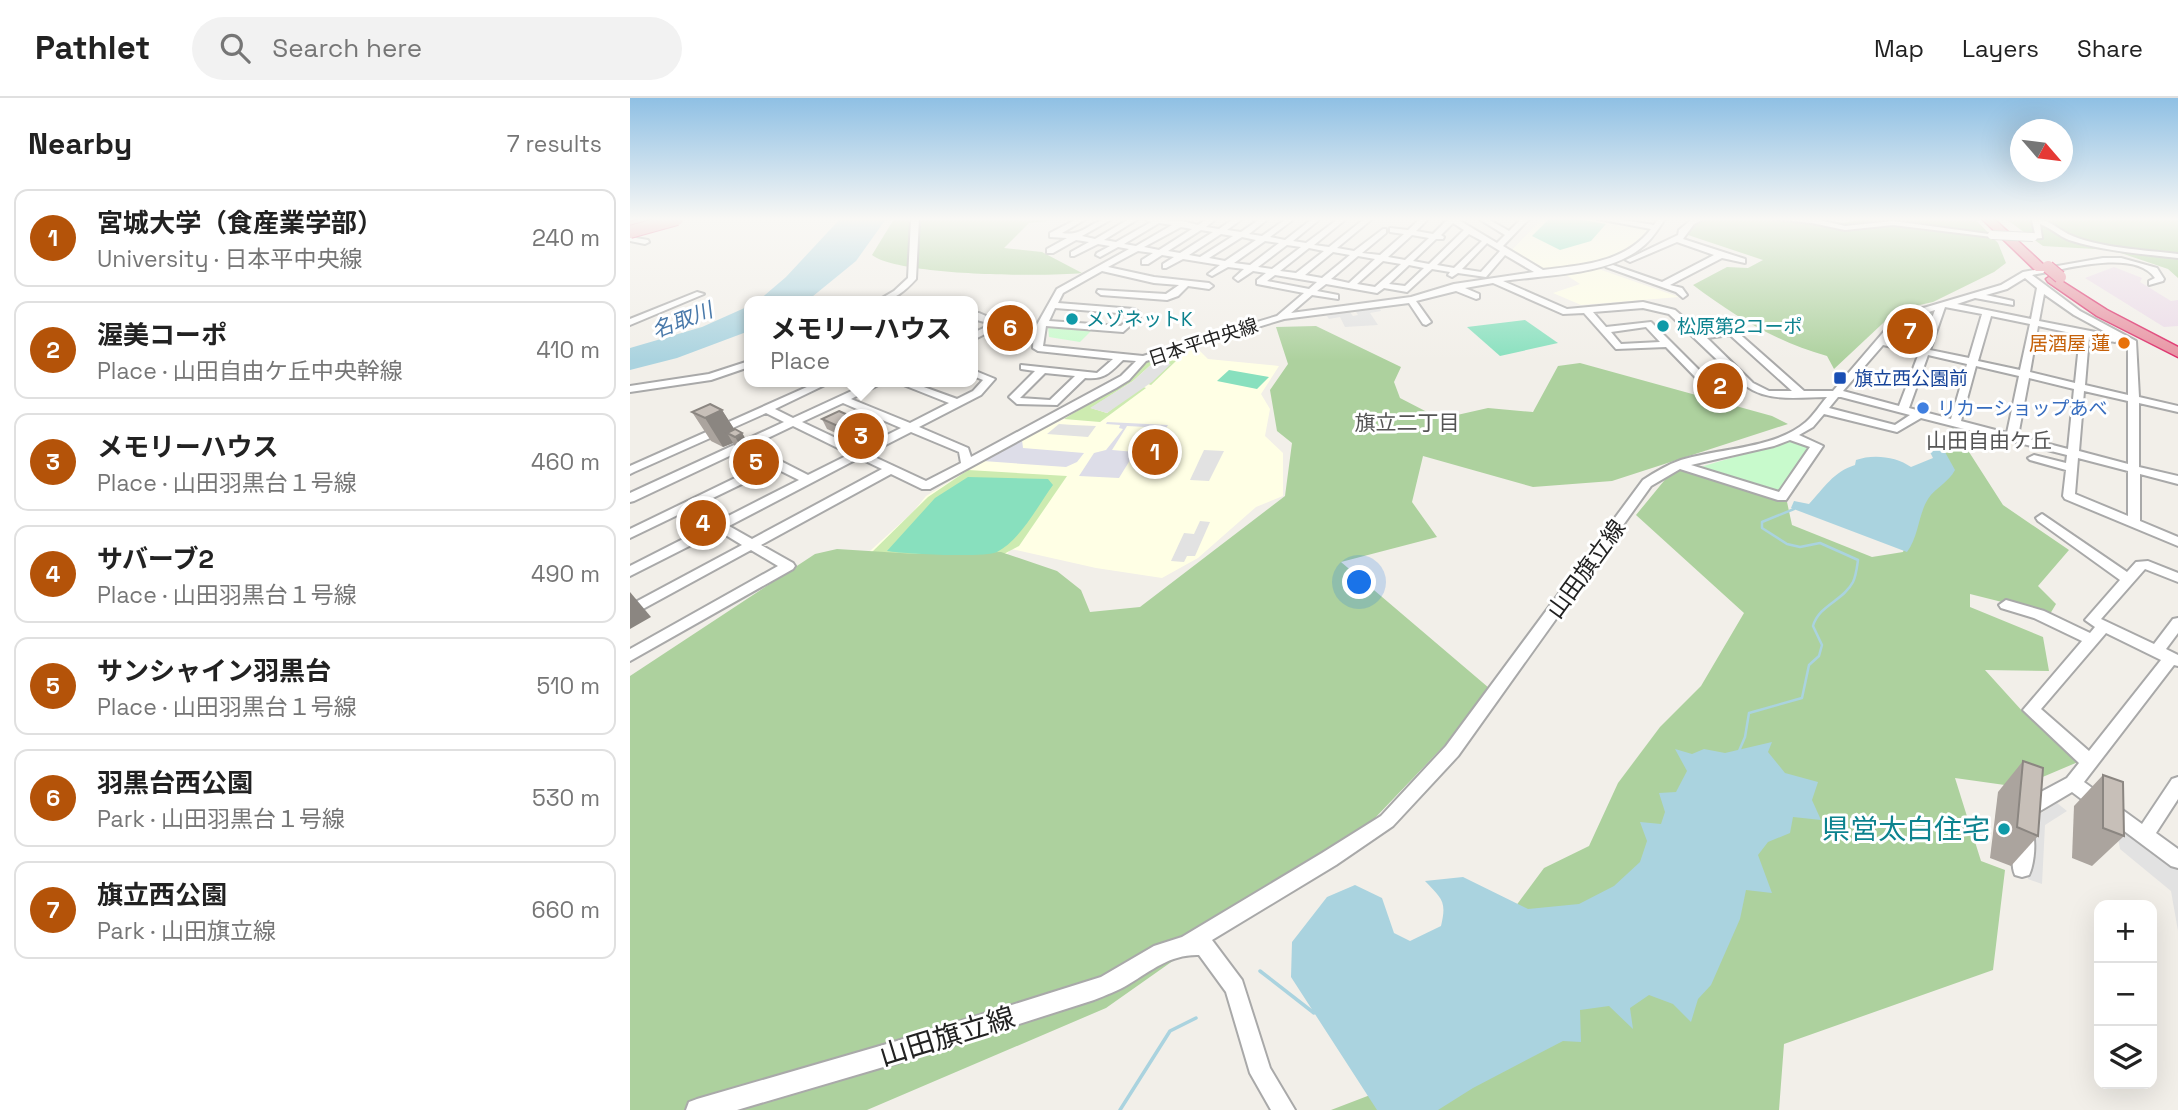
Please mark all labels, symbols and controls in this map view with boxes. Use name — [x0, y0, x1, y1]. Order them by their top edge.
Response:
search box — [192, 17, 682, 80]
text: Pathlet — [35, 27, 150, 69]
icon: search — [216, 29, 254, 67]
text: Search here — [272, 31, 422, 65]
text: Map — [1874, 33, 1924, 64]
text: Layers — [1962, 33, 2039, 64]
text: Share — [2077, 33, 2143, 64]
north arrow — [2010, 119, 2073, 182]
text: Nearby — [28, 124, 132, 163]
text: 7 results — [507, 129, 602, 159]
text: 宮城大学（食産業学部） — [97, 206, 383, 240]
text: 1 — [48, 223, 58, 253]
text: 240 m — [532, 223, 600, 253]
text: University · 日本平中央線 — [97, 244, 363, 274]
water label: 名取川 — [648, 295, 718, 344]
popup — [744, 296, 978, 387]
pin: 6 — [987, 302, 1033, 354]
pin: 7 — [1887, 305, 1933, 357]
place label: メゾネットK — [1086, 307, 1193, 332]
marker: メゾネットK — [1064, 311, 1080, 327]
text: メモリーハウス — [770, 312, 952, 346]
street label: 日本平中央線 — [1145, 312, 1261, 372]
place label: 松原第2コーポ — [1677, 314, 1802, 339]
text: 渥美コーポ — [97, 318, 227, 352]
marker: 松原第2コーポ — [1655, 318, 1671, 334]
place label: 居酒屋 蓮 — [2029, 331, 2110, 356]
text: 2 — [46, 335, 60, 365]
text: 410 m — [536, 335, 600, 365]
marker: 居酒屋 蓮 — [2116, 335, 2132, 351]
text: Place — [770, 346, 830, 376]
text: Place · 山田自由ケ丘中央幹線 — [97, 356, 403, 386]
pin: 2 — [1697, 360, 1743, 412]
place label: 旗立西公園前 — [1854, 366, 1968, 391]
marker: 旗立西公園前 — [1832, 370, 1848, 386]
place label: リカーショップあべ — [1937, 396, 2108, 421]
marker: リカーショップあべ — [1915, 400, 1931, 416]
district label: 旗立二丁目 — [1355, 409, 1460, 436]
pin: 3 — [838, 410, 884, 462]
pin: 1 — [1132, 426, 1178, 478]
district label: 山田自由ケ丘 — [1926, 427, 2052, 454]
text: メモリーハウス — [97, 430, 278, 464]
pin: 5 — [733, 436, 779, 488]
text: 3 — [46, 447, 60, 477]
text: 460 m — [531, 447, 600, 477]
text: Place · 山田羽黒台１号線 — [97, 468, 357, 498]
pin: 4 — [680, 497, 726, 549]
street label: 山田旗立線 — [1540, 514, 1632, 624]
text: サバーブ2 — [97, 542, 214, 576]
text: 4 — [46, 559, 60, 589]
text: 490 m — [531, 559, 600, 589]
your location — [1342, 565, 1376, 599]
text: Place · 山田羽黒台１号線 — [97, 580, 357, 610]
text: サンシャイン羽黒台 — [97, 654, 331, 688]
text: 5 — [46, 671, 60, 701]
text: 510 m — [537, 671, 600, 701]
text: Place · 山田羽黒台１号線 — [97, 692, 357, 722]
text: 羽黒台西公園 — [97, 766, 253, 800]
text: 6 — [46, 783, 60, 813]
text: 530 m — [532, 783, 600, 813]
text: Park · 山田羽黒台１号線 — [97, 804, 345, 834]
place label: 県営太白住宅 — [1822, 811, 1990, 847]
marker: 県営太白住宅 — [1996, 821, 2012, 837]
text: 旗立西公園 — [97, 878, 227, 912]
text: 7 — [47, 895, 59, 925]
text: 660 m — [531, 895, 600, 925]
map controls — [2094, 900, 2157, 1089]
button: + — [2094, 900, 2157, 963]
text: Park · 山田旗立線 — [97, 916, 276, 946]
button: − — [2094, 963, 2157, 1026]
street label: 山田旗立線 — [875, 998, 1019, 1074]
button: layers — [2094, 1026, 2157, 1089]

